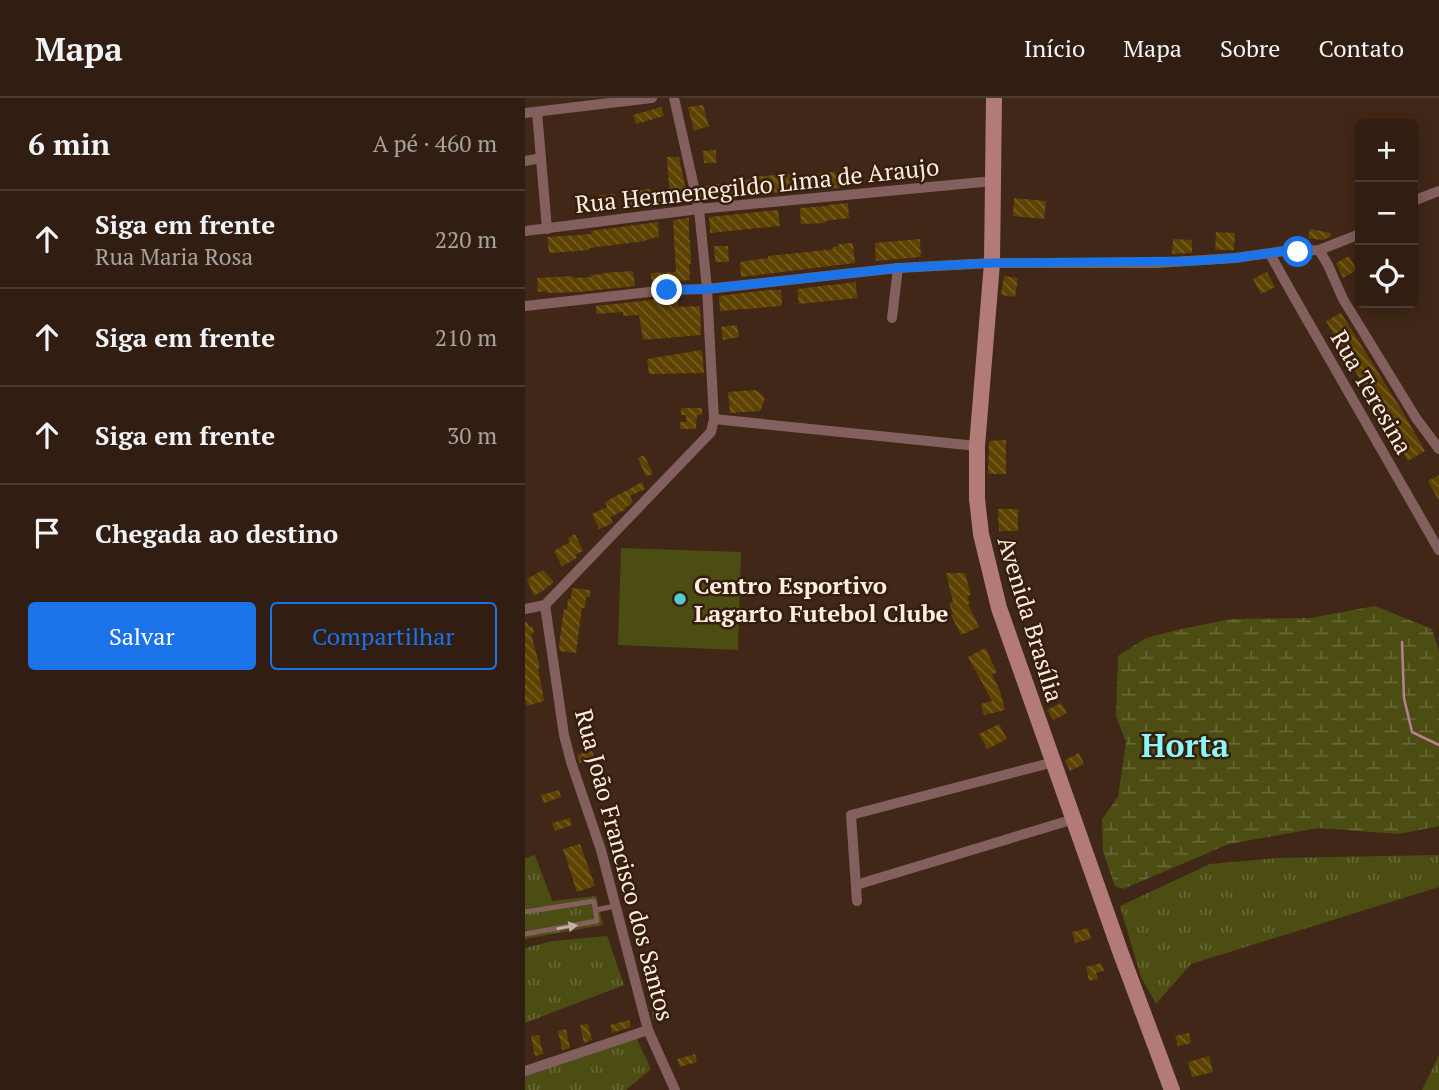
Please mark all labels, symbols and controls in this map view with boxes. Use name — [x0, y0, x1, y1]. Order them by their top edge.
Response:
text: Mapa — [35, 27, 123, 70]
text: Início — [1024, 32, 1085, 64]
text: Mapa — [1123, 32, 1182, 64]
text: Sobre — [1220, 32, 1280, 64]
text: Contato — [1318, 32, 1404, 64]
map controls — [1355, 119, 1418, 308]
button: + — [1355, 119, 1418, 182]
text: 6 min — [28, 124, 110, 164]
text: A pé · 460 m — [373, 128, 497, 159]
street label: Rua Hermenegildo Lima de Araujo — [573, 150, 941, 220]
button: − — [1355, 182, 1418, 245]
text: Siga em frente — [95, 207, 275, 241]
icon: ahead — [28, 220, 66, 258]
text: 220 m — [435, 224, 497, 255]
route start — [1282, 236, 1313, 267]
text: Rua Maria Rosa — [95, 241, 253, 272]
button: locate — [1355, 245, 1418, 308]
route end — [651, 274, 682, 305]
icon: ahead — [28, 318, 66, 356]
text: Siga em frente — [95, 320, 275, 354]
text: 210 m — [435, 322, 497, 353]
street label: Rua Teresina — [1324, 324, 1420, 460]
icon: ahead — [28, 416, 66, 454]
text: Siga em frente — [95, 418, 275, 452]
text: 30 m — [447, 420, 497, 451]
icon: arrive — [28, 514, 66, 552]
text: Chegada ao destino — [95, 516, 338, 550]
street label: Avenida Brasília — [991, 532, 1071, 706]
place label: Centro Esportivo Lagarto Futebol Clube — [694, 569, 949, 629]
marker: Centro Esportivo Lagarto Futebol Clube — [672, 591, 688, 607]
button: Salvar — [28, 602, 256, 670]
button: Compartilhar — [270, 602, 497, 670]
street label: Rua João Francisco dos Santos — [568, 706, 682, 1024]
district label: Horta — [1141, 724, 1229, 766]
one-way arrow — [556, 921, 578, 932]

